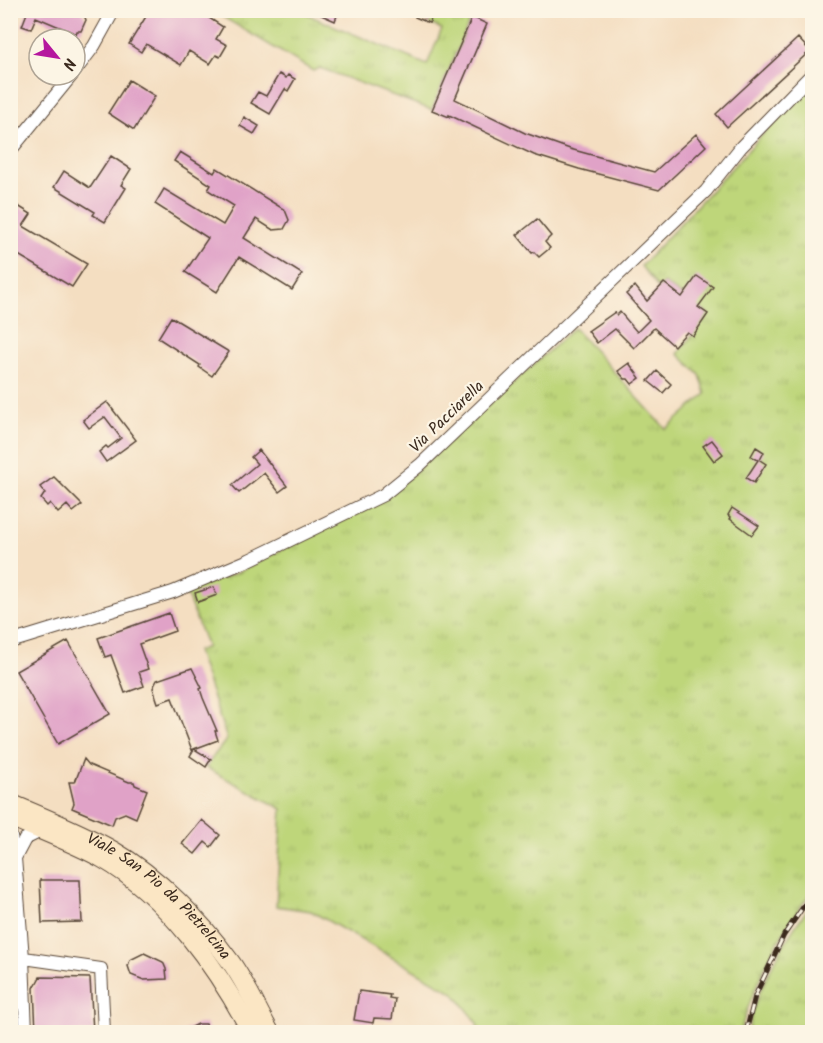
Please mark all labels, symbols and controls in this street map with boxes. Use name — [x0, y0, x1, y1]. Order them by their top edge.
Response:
north arrow — [27, 27, 87, 87]
text: N — [55, 53, 82, 74]
street label: Via Pacciarella — [404, 375, 490, 459]
street label: Viale San Pio da Pietrelcina — [82, 826, 237, 965]

